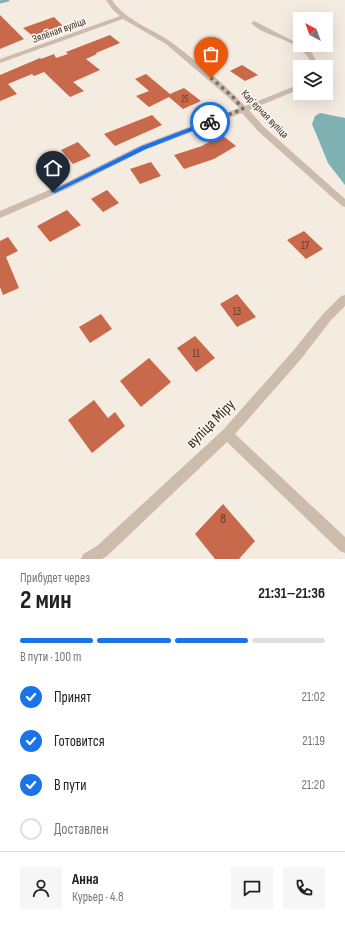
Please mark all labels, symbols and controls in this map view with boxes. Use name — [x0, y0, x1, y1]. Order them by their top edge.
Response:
north arrow — [293, 12, 333, 52]
map controls — [293, 12, 333, 100]
street label: Зялёная вуліца — [30, 14, 88, 46]
pin — [194, 37, 228, 78]
icon: bag — [200, 43, 222, 65]
button: layers — [293, 60, 333, 100]
street label: Карʼерная вуліца — [239, 87, 291, 141]
house number: 25 — [181, 94, 189, 105]
courier — [190, 102, 230, 142]
icon: bike — [199, 111, 221, 133]
pin — [36, 151, 70, 192]
icon: home — [42, 157, 64, 179]
house number: 17 — [301, 239, 310, 252]
house number: 13 — [233, 305, 242, 318]
house number: 11 — [192, 347, 200, 360]
street label: вуліца Міру — [183, 396, 239, 452]
house number: 8 — [220, 511, 226, 527]
text: Прибудет через — [20, 570, 90, 586]
text: 21:31–21:36 — [258, 584, 325, 603]
text: 2 мин — [20, 585, 72, 616]
text: В пути · 100 m — [20, 649, 81, 665]
icon: check — [20, 686, 42, 708]
text: Принят — [54, 688, 91, 707]
text: 21:02 — [301, 689, 325, 705]
icon: check — [20, 730, 42, 752]
text: Готовится — [54, 732, 105, 751]
text: 21:19 — [302, 733, 325, 749]
icon: check — [20, 774, 42, 796]
text: В пути — [54, 776, 86, 795]
text: 21:20 — [301, 777, 325, 793]
text: Доставлен — [54, 820, 108, 839]
button: person — [20, 867, 62, 909]
button: chat — [231, 867, 273, 909]
button: phone — [283, 867, 325, 909]
text: Анна — [72, 870, 99, 889]
text: Курьер · 4.8 — [72, 889, 124, 905]

